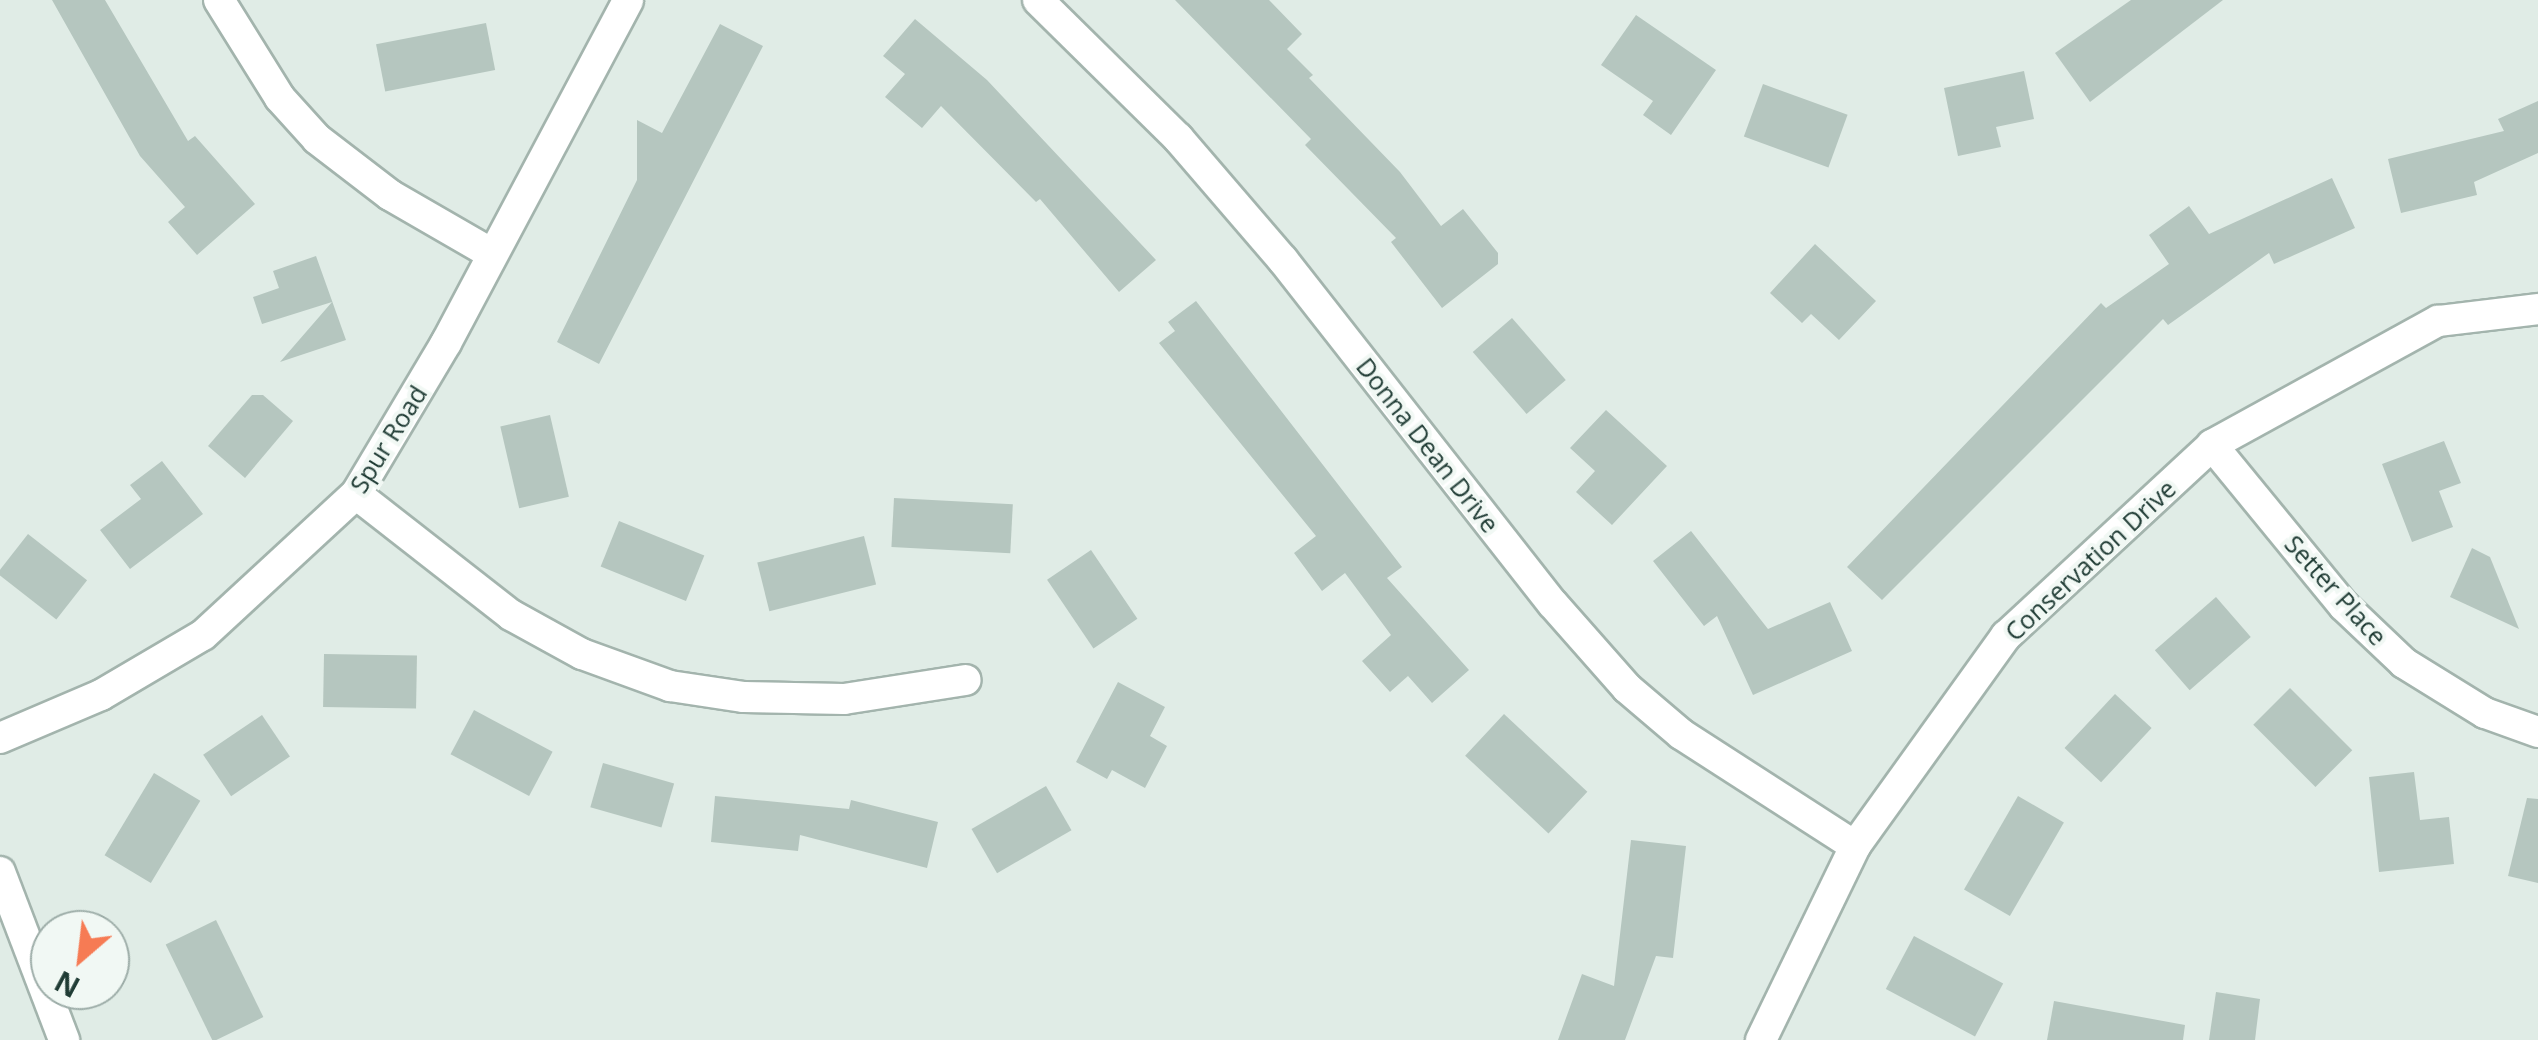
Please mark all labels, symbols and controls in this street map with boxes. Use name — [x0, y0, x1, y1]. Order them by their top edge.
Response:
street label: Donna Dean Drive — [1351, 352, 1505, 538]
street label: Spur Road — [343, 380, 433, 498]
street label: Conservation Drive — [1999, 473, 2181, 647]
street label: Setter Place — [2279, 529, 2393, 651]
north arrow — [30, 910, 130, 1010]
text: N — [48, 963, 86, 1007]

